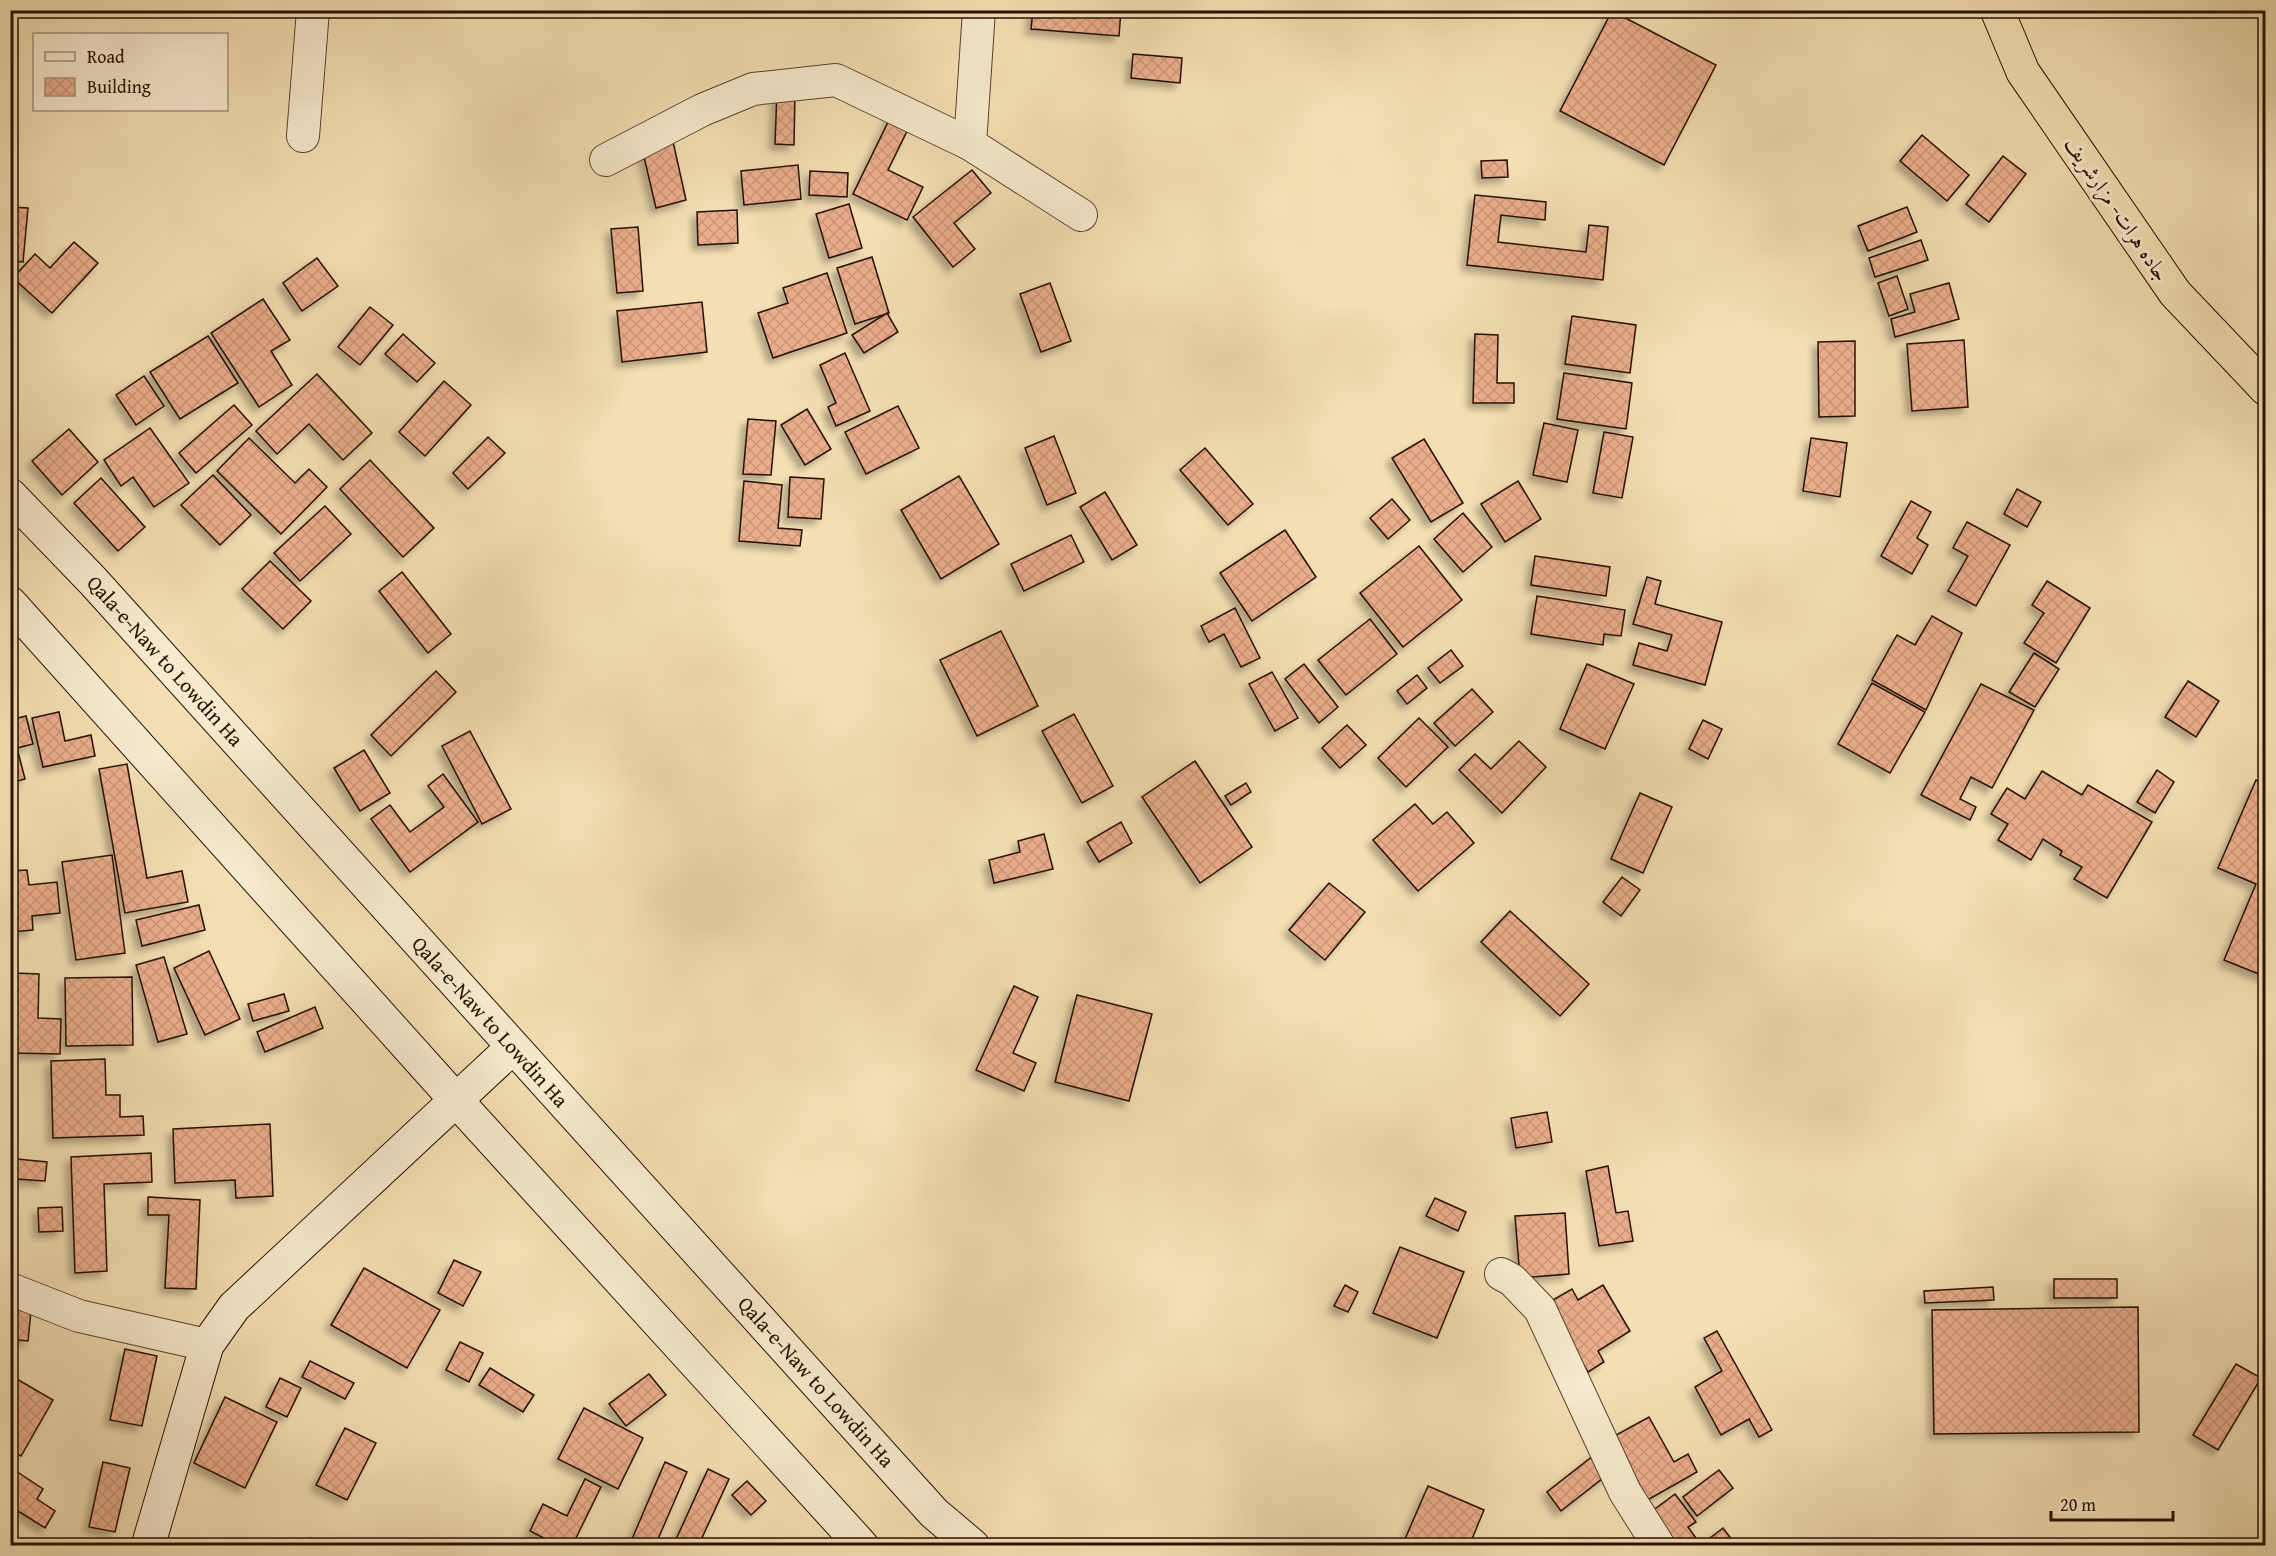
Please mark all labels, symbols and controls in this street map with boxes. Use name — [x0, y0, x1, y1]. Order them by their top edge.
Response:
legend — [33, 33, 228, 111]
text: Road — [87, 43, 125, 70]
text: Building — [87, 73, 151, 100]
street label: جاده هرات- مزارشریف — [2057, 130, 2177, 287]
street label: Qala-e-Naw to Lowdin Ha — [80, 568, 251, 753]
street label: Qala-e-Naw to Lowdin Ha — [405, 929, 576, 1114]
street label: Qala-e-Naw to Lowdin Ha — [731, 1289, 902, 1474]
scale bar — [2051, 1484, 2172, 1522]
text: 20 m — [2060, 1491, 2096, 1518]

